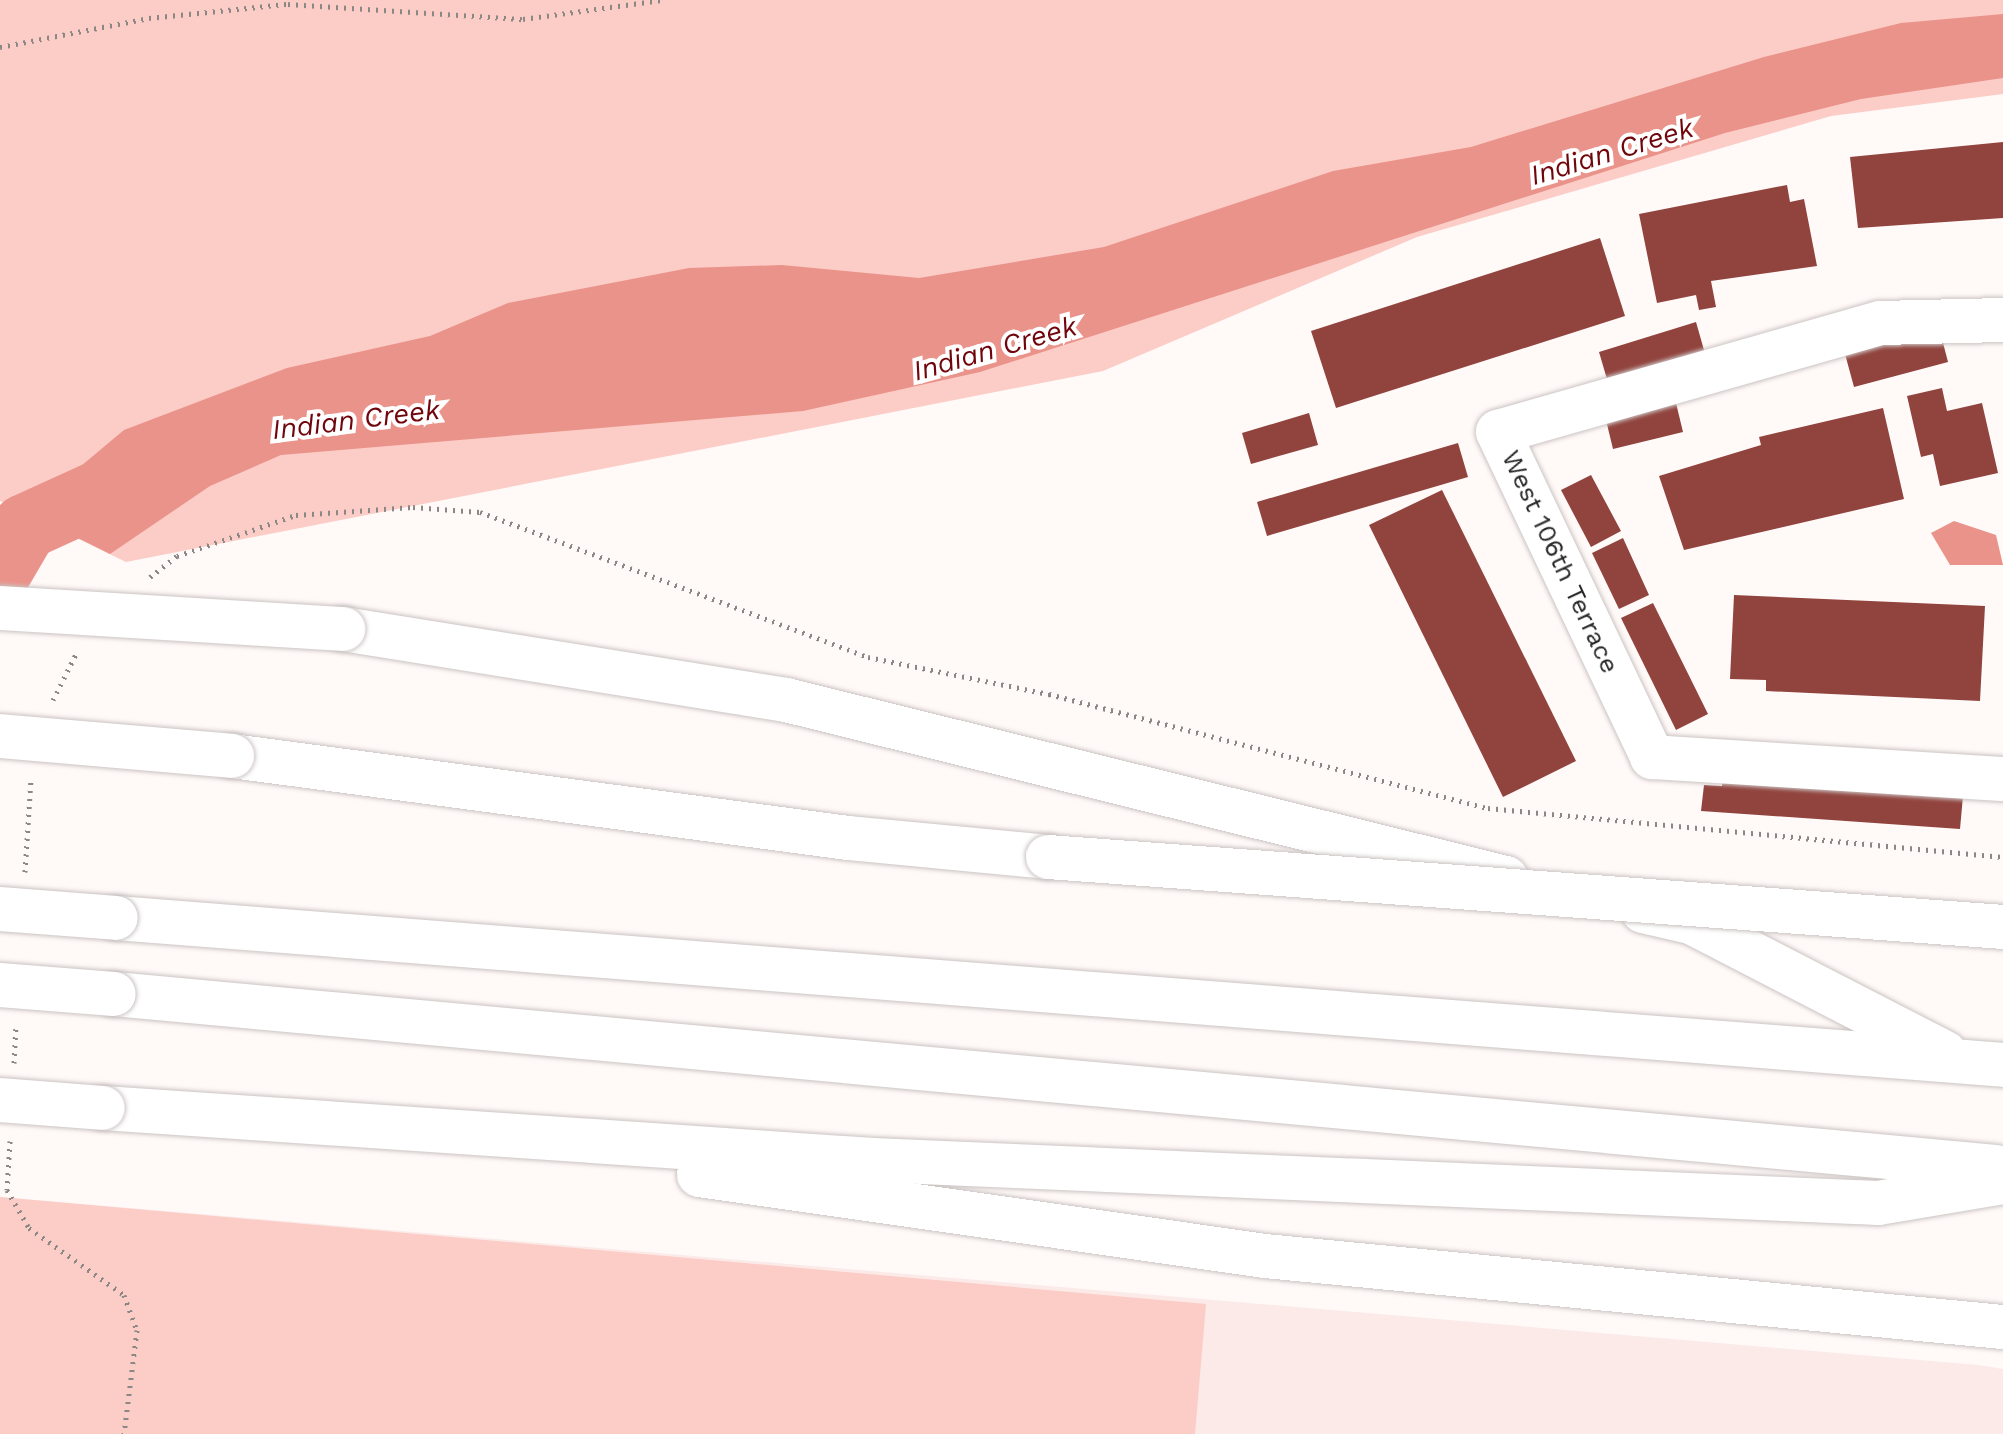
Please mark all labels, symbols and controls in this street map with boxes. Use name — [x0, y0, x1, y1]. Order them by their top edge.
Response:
water label: Indian Creek — [1526, 111, 1698, 193]
water label: Indian Creek — [909, 310, 1081, 388]
water label: Indian Creek — [270, 393, 442, 447]
street label: West 106th Terrace — [1494, 445, 1626, 679]

